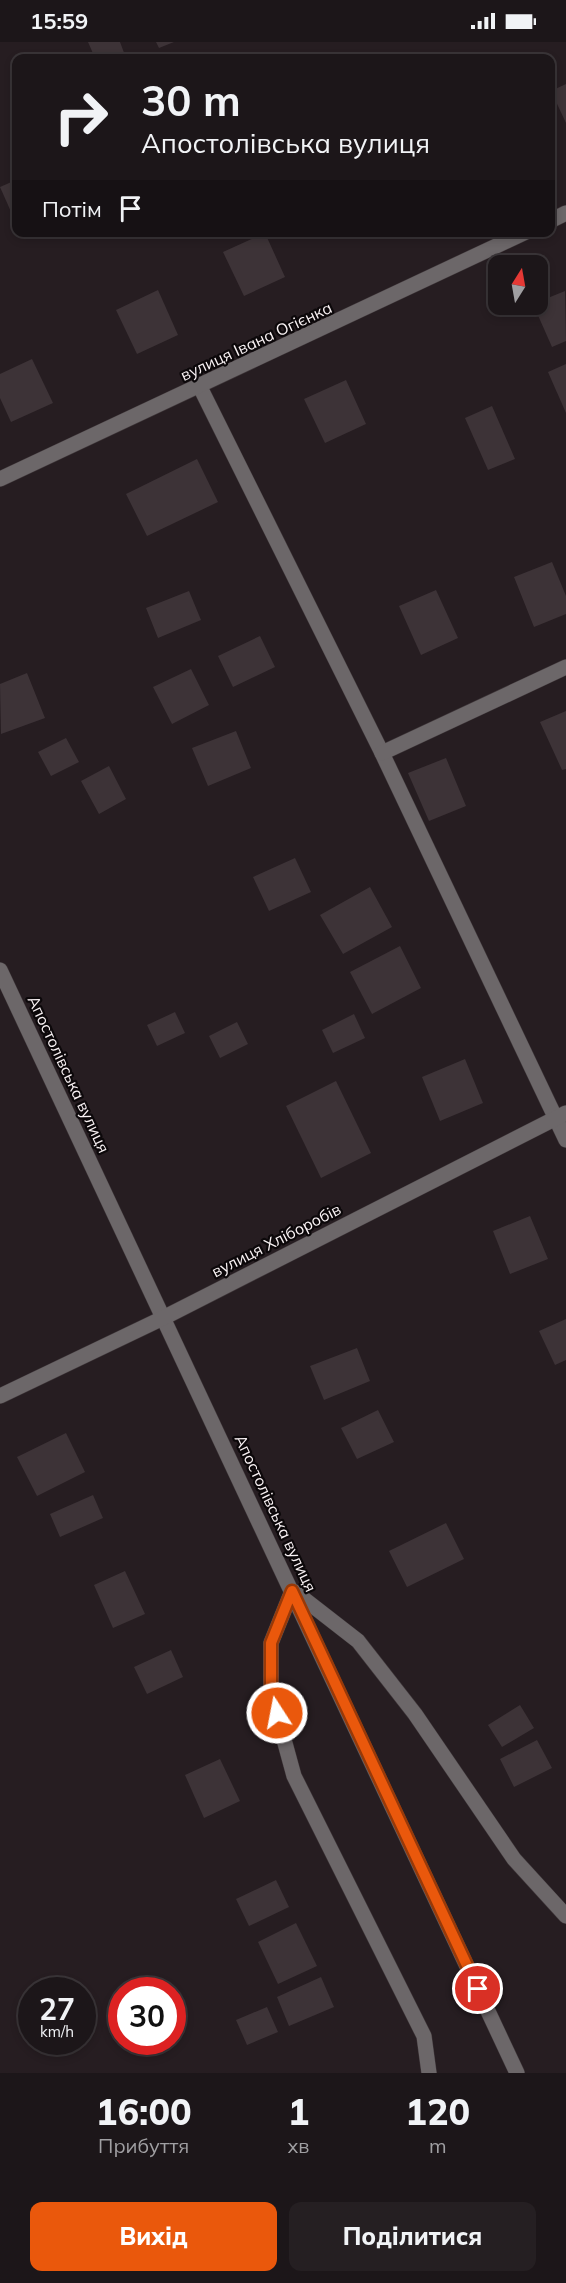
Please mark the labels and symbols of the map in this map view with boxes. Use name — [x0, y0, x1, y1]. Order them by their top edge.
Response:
north arrow — [488, 255, 548, 315]
street label: вулиця Івана Огієнка — [177, 297, 335, 385]
street label: Апостолівська вулиця — [24, 992, 114, 1156]
street label: вулиця Хліборобів — [208, 1199, 344, 1281]
street label: Апостолівська вулиця — [231, 1431, 321, 1595]
position arrow — [245, 1681, 309, 1745]
pin — [452, 1963, 503, 2014]
speed limit sign: 30 — [108, 1977, 186, 2055]

